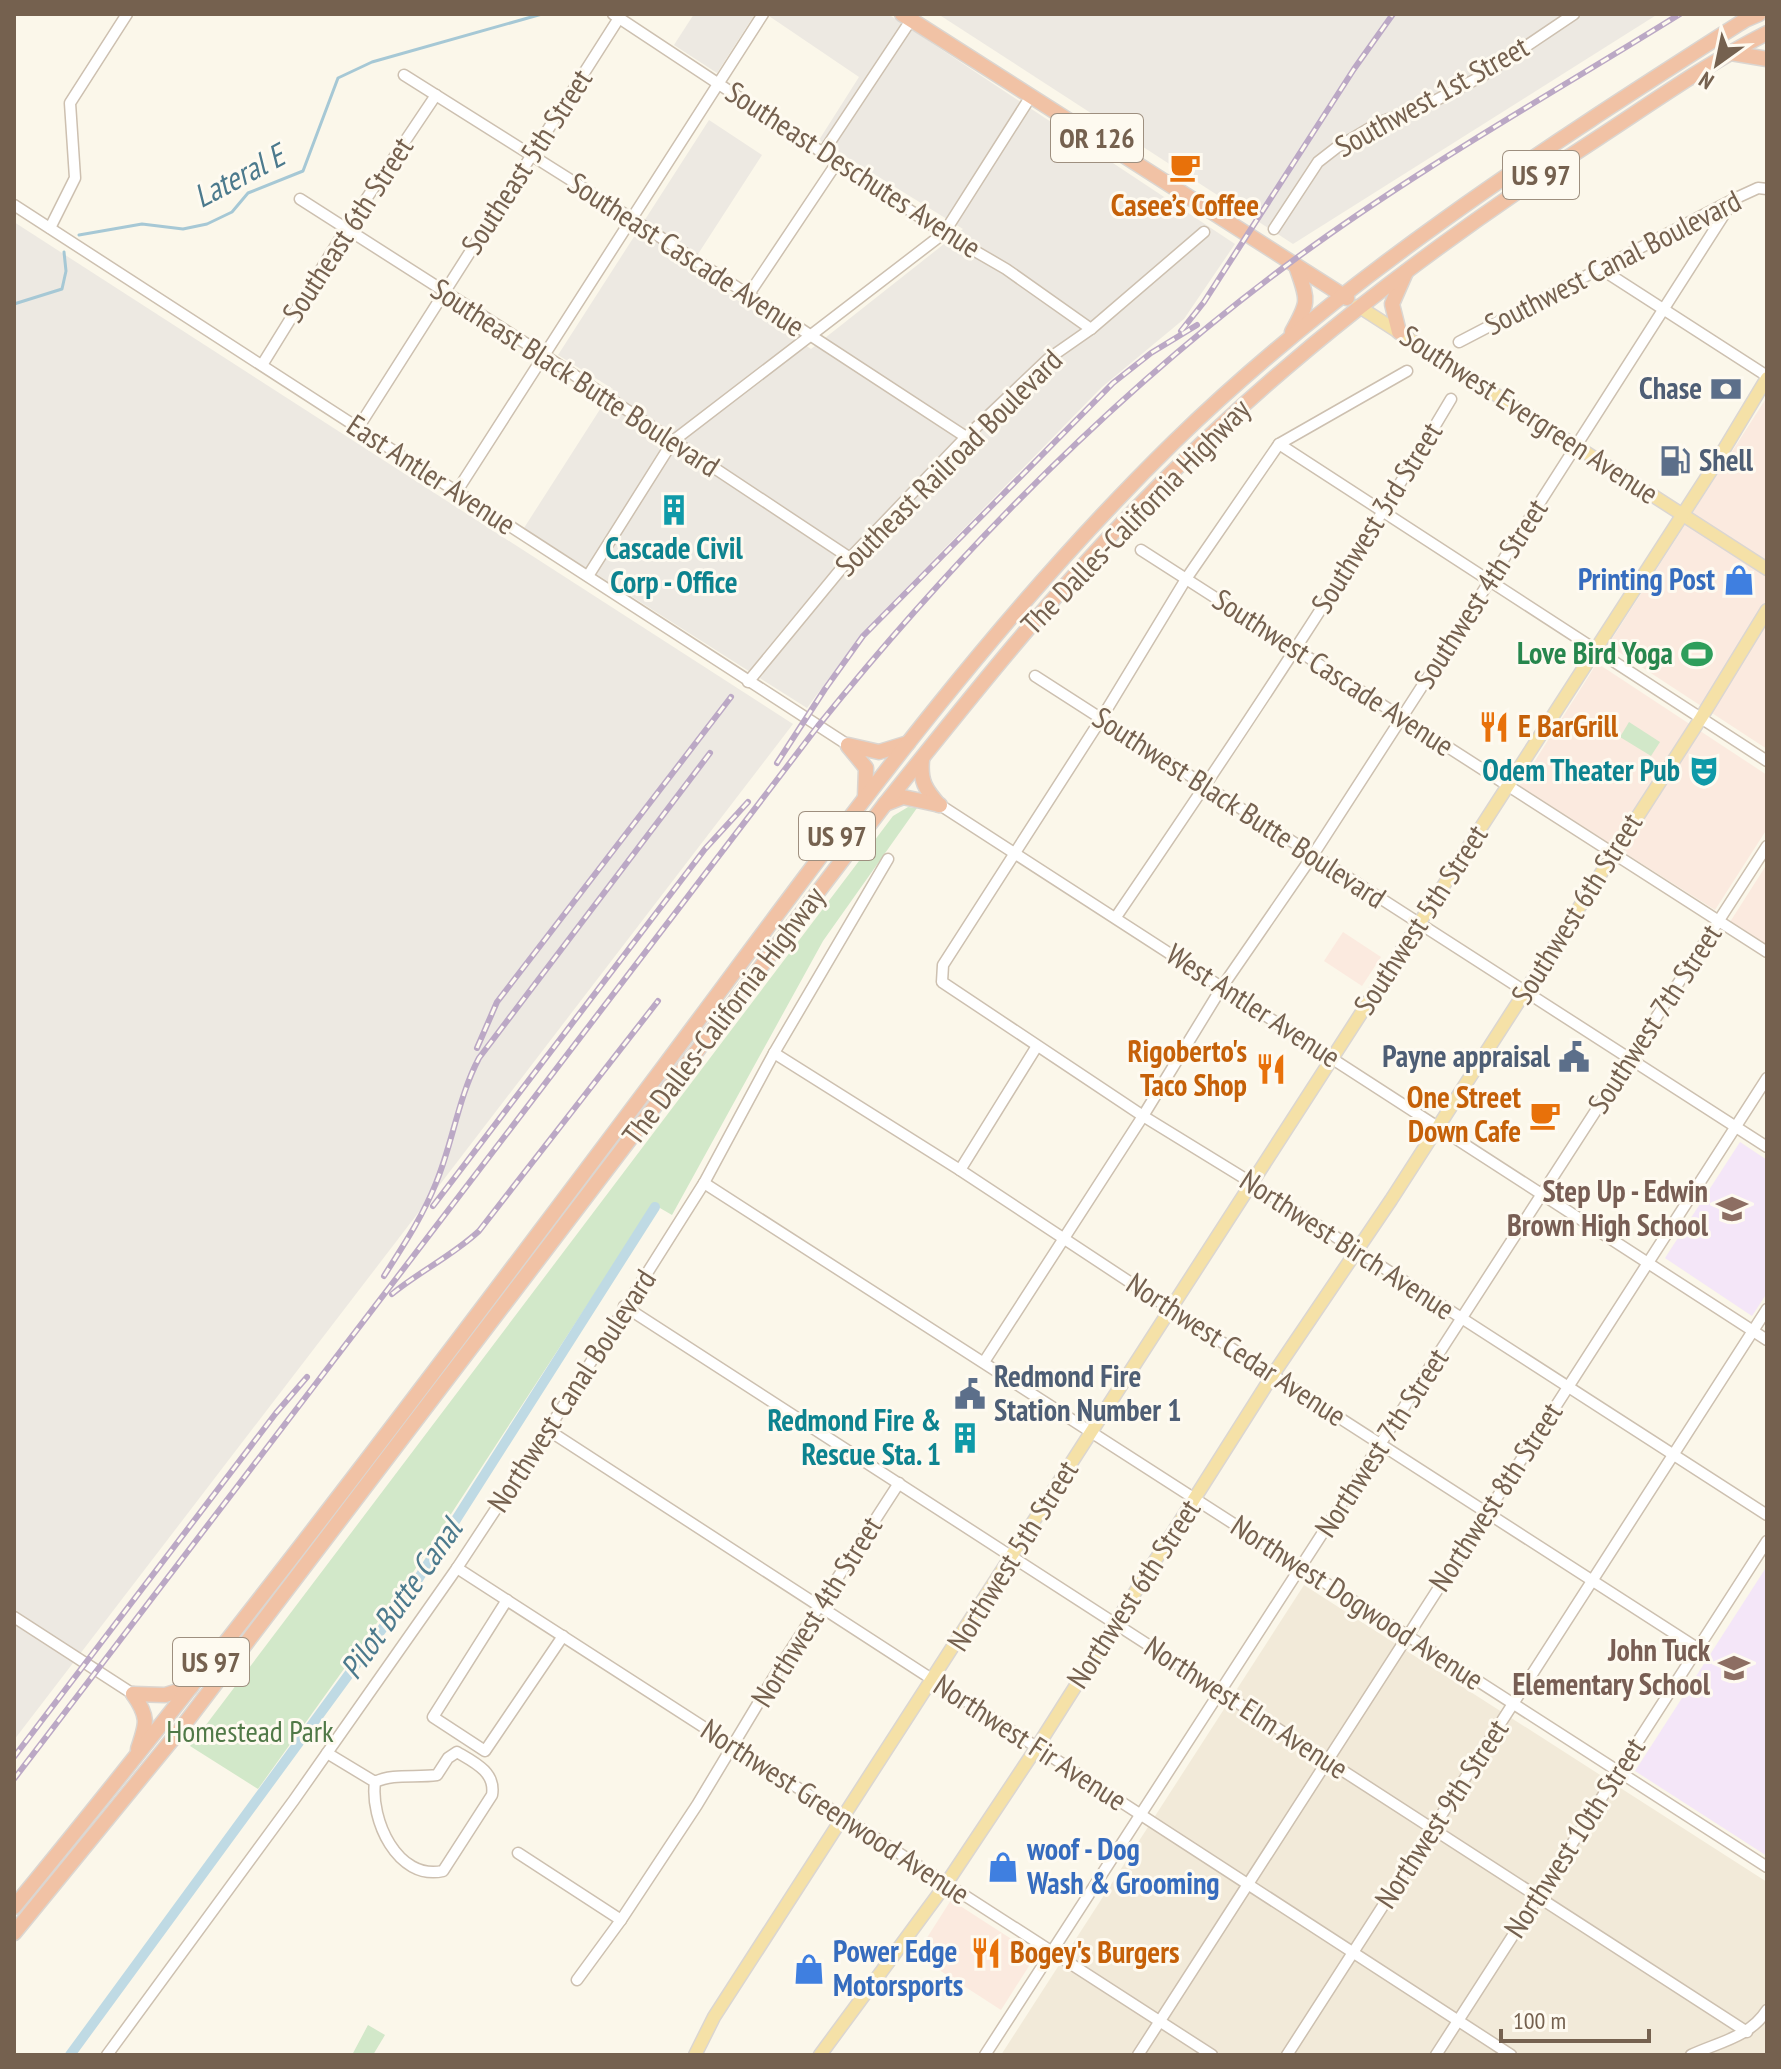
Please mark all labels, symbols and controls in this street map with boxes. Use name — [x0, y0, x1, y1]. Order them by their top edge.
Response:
north arrow — [1677, 24, 1757, 104]
street label: Southwest 1st Street — [1328, 26, 1535, 165]
street label: Southeast 5th Street — [451, 61, 600, 261]
text: N — [1693, 66, 1719, 96]
street label: Southeast Deschutes Avenue — [719, 72, 989, 266]
road number: OR 126 — [1051, 114, 1143, 162]
street label: Southeast 6th Street — [272, 129, 421, 329]
water label: Lateral E — [186, 132, 295, 216]
cafe icon: Casee’s Coffee — [1168, 150, 1202, 184]
road number: US 97 — [1503, 151, 1579, 199]
street label: Southeast Cascade Avenue — [561, 163, 812, 345]
street label: Southwest Canal Boulevard — [1478, 180, 1747, 343]
place label: Casee’s Coffee — [1111, 185, 1259, 224]
street label: Southeast Black Butte Boulevard — [424, 269, 728, 485]
street label: Southwest Evergreen Avenue — [1393, 316, 1666, 512]
street label: Southeast Railroad Boulevard — [826, 340, 1070, 584]
place label: Chase — [1639, 368, 1702, 407]
bank icon: Chase — [1709, 372, 1743, 406]
street label: The Dalles-California Highway — [1012, 389, 1258, 642]
street label: East Antler Avenue — [340, 405, 524, 543]
street label: Southwest 3rd Street — [1301, 414, 1450, 620]
place label: Shell — [1699, 440, 1754, 479]
fuel station icon: Shell — [1658, 444, 1692, 478]
street label: Southwest 4th Street — [1404, 490, 1556, 695]
building icon: Cascade Civil Corp - Office — [657, 493, 691, 527]
place label: Cascade Civil Corp - Office — [605, 528, 744, 601]
place label: Printing Post — [1578, 559, 1715, 598]
shop icon: Printing Post — [1722, 563, 1756, 597]
street label: Southwest Cascade Avenue — [1206, 579, 1462, 764]
place label: Love Bird Yoga — [1517, 633, 1673, 672]
sports icon: Love Bird Yoga — [1680, 637, 1714, 671]
street label: Southwest Black Butte Boulevard — [1086, 697, 1394, 916]
place label: E BarGrill — [1518, 706, 1619, 745]
restaurant icon: E BarGrill — [1477, 710, 1511, 744]
place label: Odem Theater Pub — [1482, 750, 1680, 789]
theatre icon: Odem Theater Pub — [1687, 754, 1721, 788]
street label: Southwest 6th Street — [1501, 805, 1650, 1011]
road number: US 97 — [799, 812, 875, 860]
street label: Southwest 5th Street — [1344, 816, 1496, 1021]
street label: The Dalles-California Highway — [613, 878, 833, 1152]
street label: Southwest 7th Street — [1578, 916, 1730, 1120]
street label: West Antler Avenue — [1159, 934, 1348, 1076]
place label: Rigoberto's Taco Shop — [1128, 1031, 1247, 1104]
place label: Payne appraisal — [1382, 1036, 1551, 1075]
public building icon: Payne appraisal — [1557, 1040, 1591, 1074]
restaurant icon: Rigoberto's Taco Shop — [1254, 1052, 1288, 1086]
place label: One Street Down Cafe — [1407, 1077, 1521, 1150]
cafe icon: One Street Down Cafe — [1528, 1098, 1562, 1132]
street label: Northwest Birch Avenue — [1233, 1160, 1463, 1328]
place label: Step Up - Edwin Brown High School — [1507, 1171, 1709, 1244]
school or university icon: Step Up - Edwin Brown High School — [1715, 1192, 1749, 1226]
street label: Northwest Canal Boulevard — [478, 1261, 664, 1519]
street label: Northwest Cedar Avenue — [1120, 1263, 1354, 1434]
street label: Northwest 7th Street — [1305, 1340, 1457, 1544]
place label: Redmond Fire Station Number 1 — [994, 1356, 1182, 1429]
public building icon: Redmond Fire Station Number 1 — [953, 1377, 987, 1411]
street label: Northwest 8th Street — [1419, 1394, 1571, 1598]
place label: Redmond Fire & Rescue Sta. 1 — [767, 1400, 941, 1473]
building icon: Redmond Fire & Rescue Sta. 1 — [948, 1421, 982, 1455]
street label: Northwest 5th Street — [938, 1452, 1086, 1658]
street label: Northwest 6th Street — [1057, 1491, 1209, 1695]
street label: Northwest Dogwood Avenue — [1224, 1505, 1492, 1698]
water label: Pilot Butte Canal — [330, 1508, 472, 1687]
street label: Northwest 4th Street — [742, 1508, 890, 1714]
street label: Northwest Elm Avenue — [1138, 1626, 1356, 1787]
place label: John Tuck Elementary School — [1512, 1630, 1711, 1703]
road number: US 97 — [173, 1638, 249, 1686]
school or university icon: John Tuck Elementary School — [1717, 1651, 1751, 1685]
street label: Northwest Fir Avenue — [927, 1665, 1135, 1819]
street label: Northwest Greenwood Avenue — [694, 1709, 977, 1912]
park label: Homestead Park — [166, 1711, 334, 1750]
street label: Northwest 9th Street — [1365, 1711, 1517, 1915]
street label: Northwest 10th Street — [1494, 1729, 1653, 1945]
place label: woof - Dog Wash & Grooming — [1026, 1829, 1220, 1902]
shop icon: woof - Dog Wash & Grooming — [986, 1850, 1020, 1884]
place label: Power Edge Motorsports — [833, 1931, 963, 2004]
place label: Bogey's Burgers — [1010, 1932, 1179, 1971]
restaurant icon: Bogey's Burgers — [969, 1936, 1003, 1970]
shop icon: Power Edge Motorsports — [792, 1952, 826, 1986]
scale bar — [1501, 1993, 1649, 2043]
text: 100 m — [1513, 2005, 1566, 2036]

